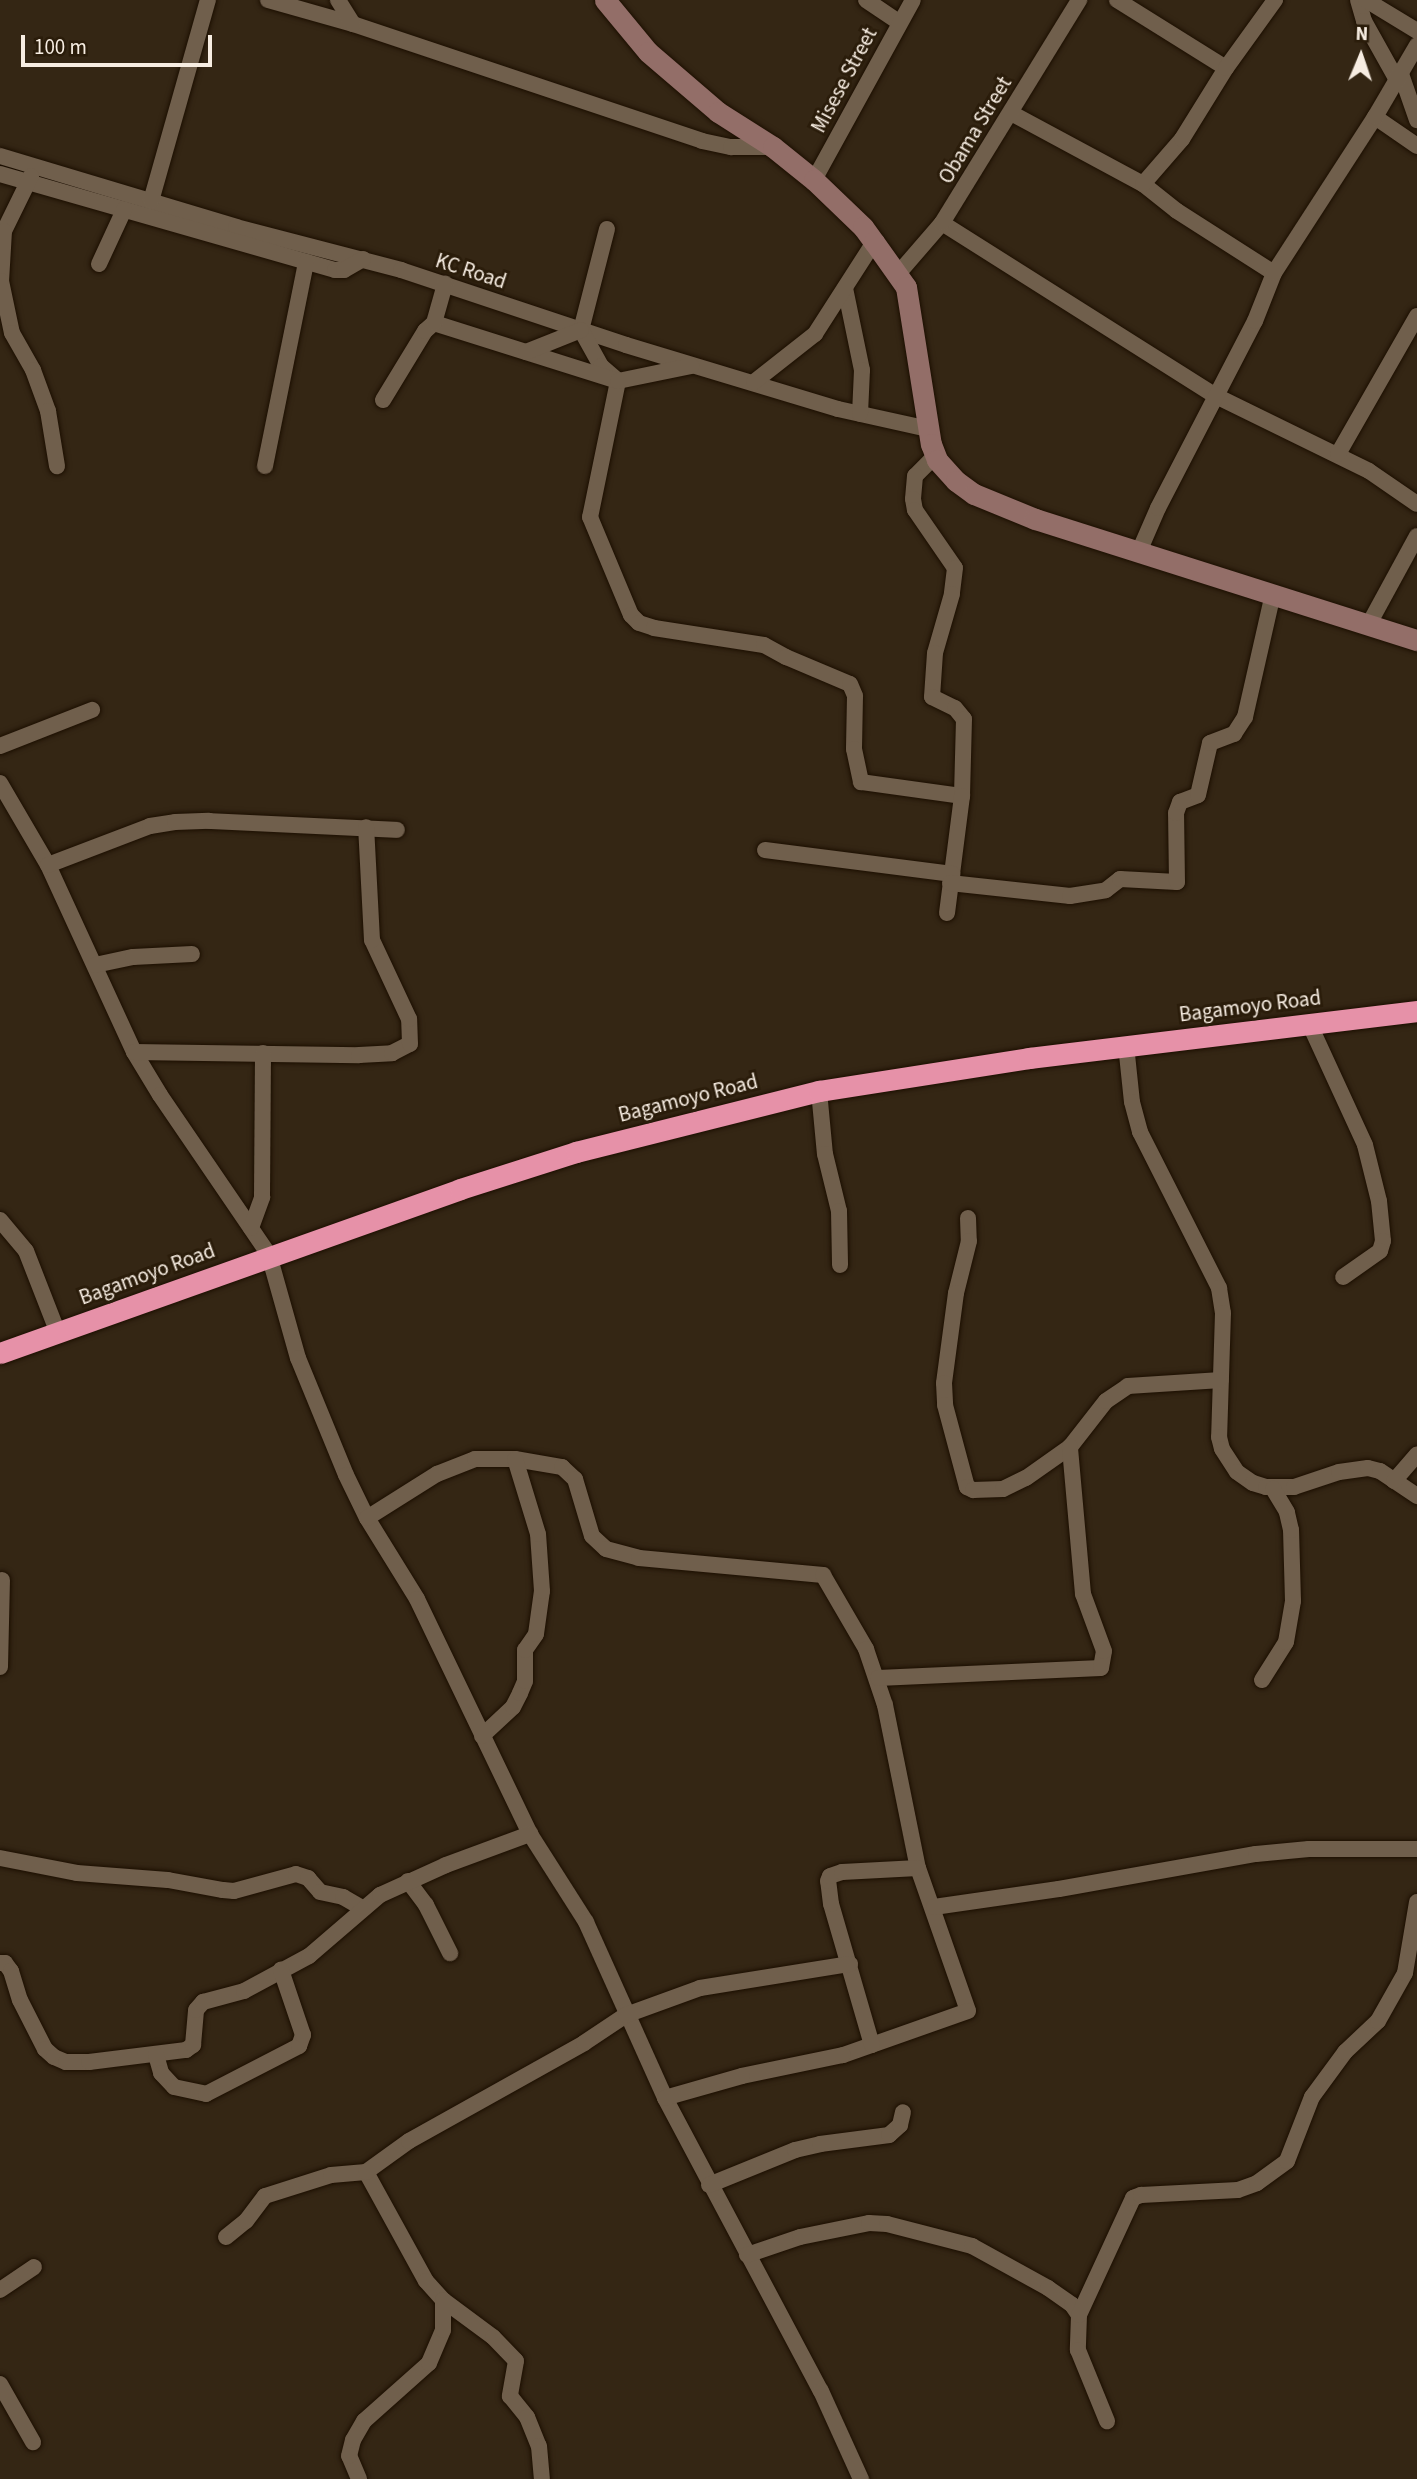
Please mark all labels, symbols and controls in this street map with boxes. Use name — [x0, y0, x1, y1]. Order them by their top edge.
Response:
scale bar — [24, 21, 215, 65]
north arrow — [1326, 21, 1396, 91]
text: N — [1355, 21, 1369, 48]
street label: Misese Street — [806, 23, 882, 137]
text: 100 m — [34, 32, 87, 62]
street label: Obama Street — [933, 72, 1017, 188]
street label: KC Road — [432, 248, 510, 294]
street label: Bagamoyo Road — [1178, 985, 1322, 1027]
street label: Bagamoyo Road — [616, 1068, 760, 1128]
street label: Bagamoyo Road — [76, 1238, 218, 1310]

